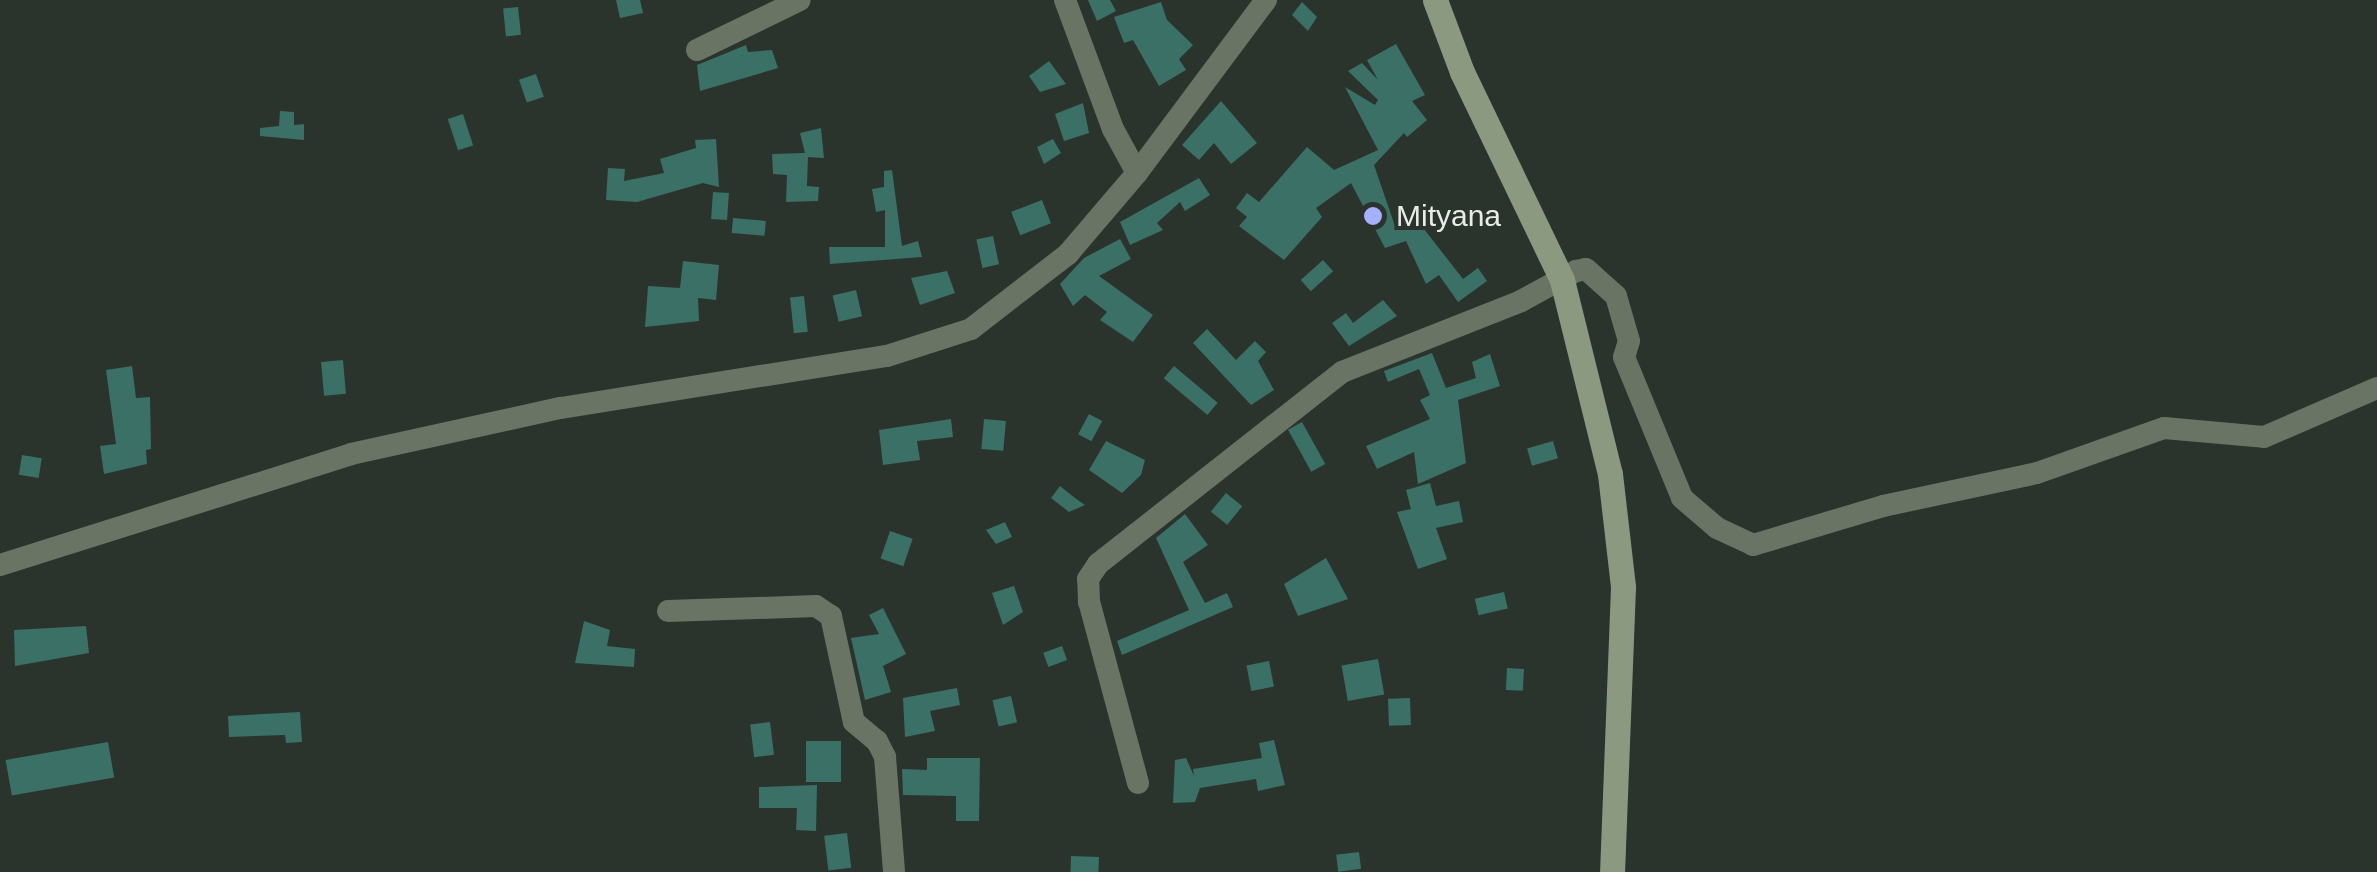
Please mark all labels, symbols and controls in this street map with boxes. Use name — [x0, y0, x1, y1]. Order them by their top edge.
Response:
place label: Mityana — [1396, 198, 1501, 234]
marker: Mityana — [1360, 203, 1386, 229]

